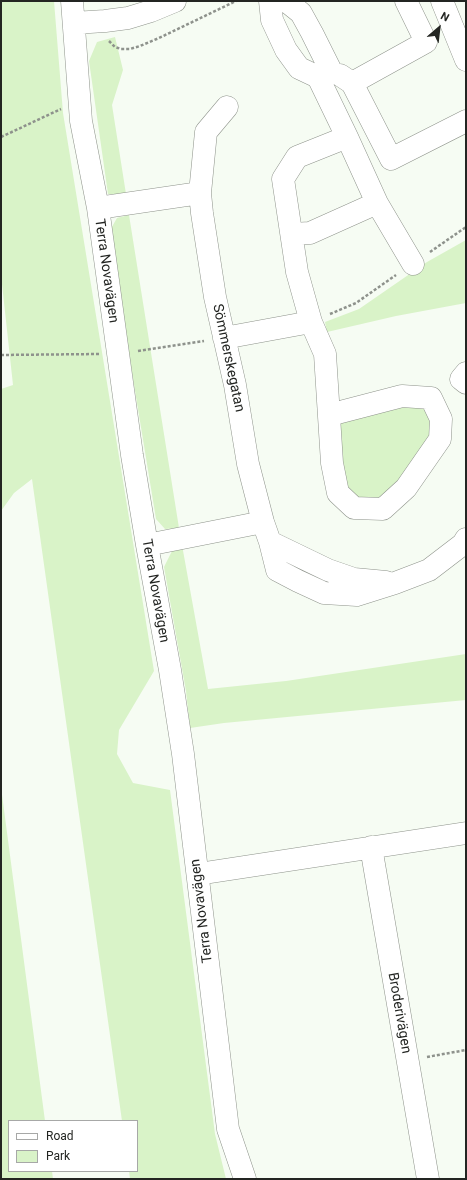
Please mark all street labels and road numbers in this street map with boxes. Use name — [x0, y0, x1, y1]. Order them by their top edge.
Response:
street label: Terra Novavägen — [90, 218, 122, 324]
street label: Sömmerskegatan — [208, 302, 248, 414]
street label: Terra Novavägen — [138, 538, 172, 644]
street label: Terra Novavägen — [187, 858, 217, 964]
street label: Broderivägen — [384, 971, 414, 1055]

